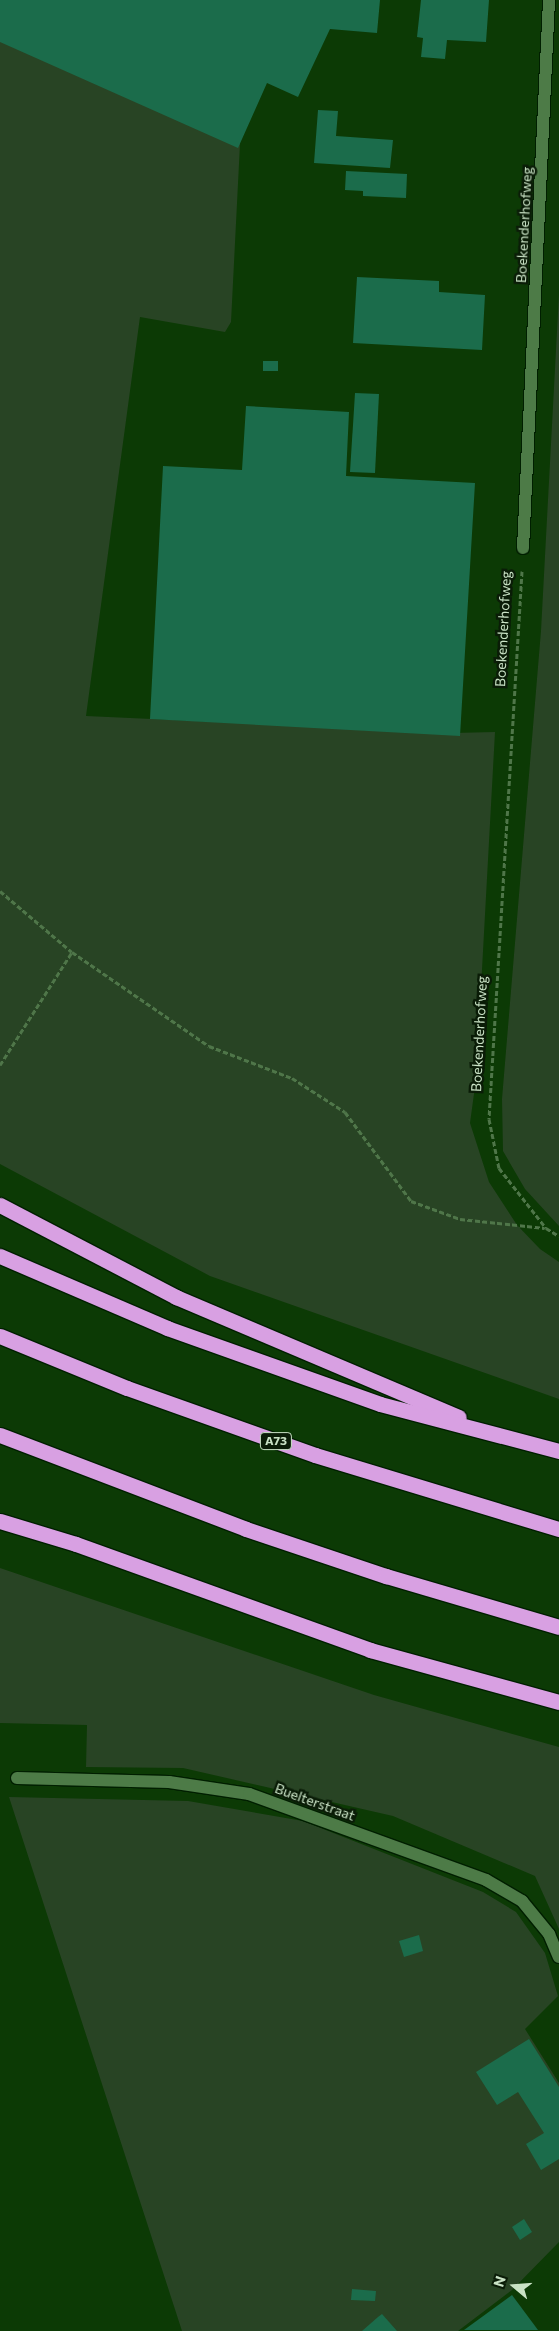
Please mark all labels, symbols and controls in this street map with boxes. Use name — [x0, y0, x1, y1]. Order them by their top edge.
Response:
street label: Boekenderhofweg — [513, 167, 535, 283]
street label: Boekenderhofweg — [492, 571, 514, 687]
street label: Boekenderhofweg — [468, 976, 490, 1092]
road number: A73 — [260, 1432, 292, 1450]
street label: Buelterstraat — [273, 1780, 357, 1824]
north arrow — [489, 2261, 539, 2311]
text: N — [490, 2274, 509, 2289]

